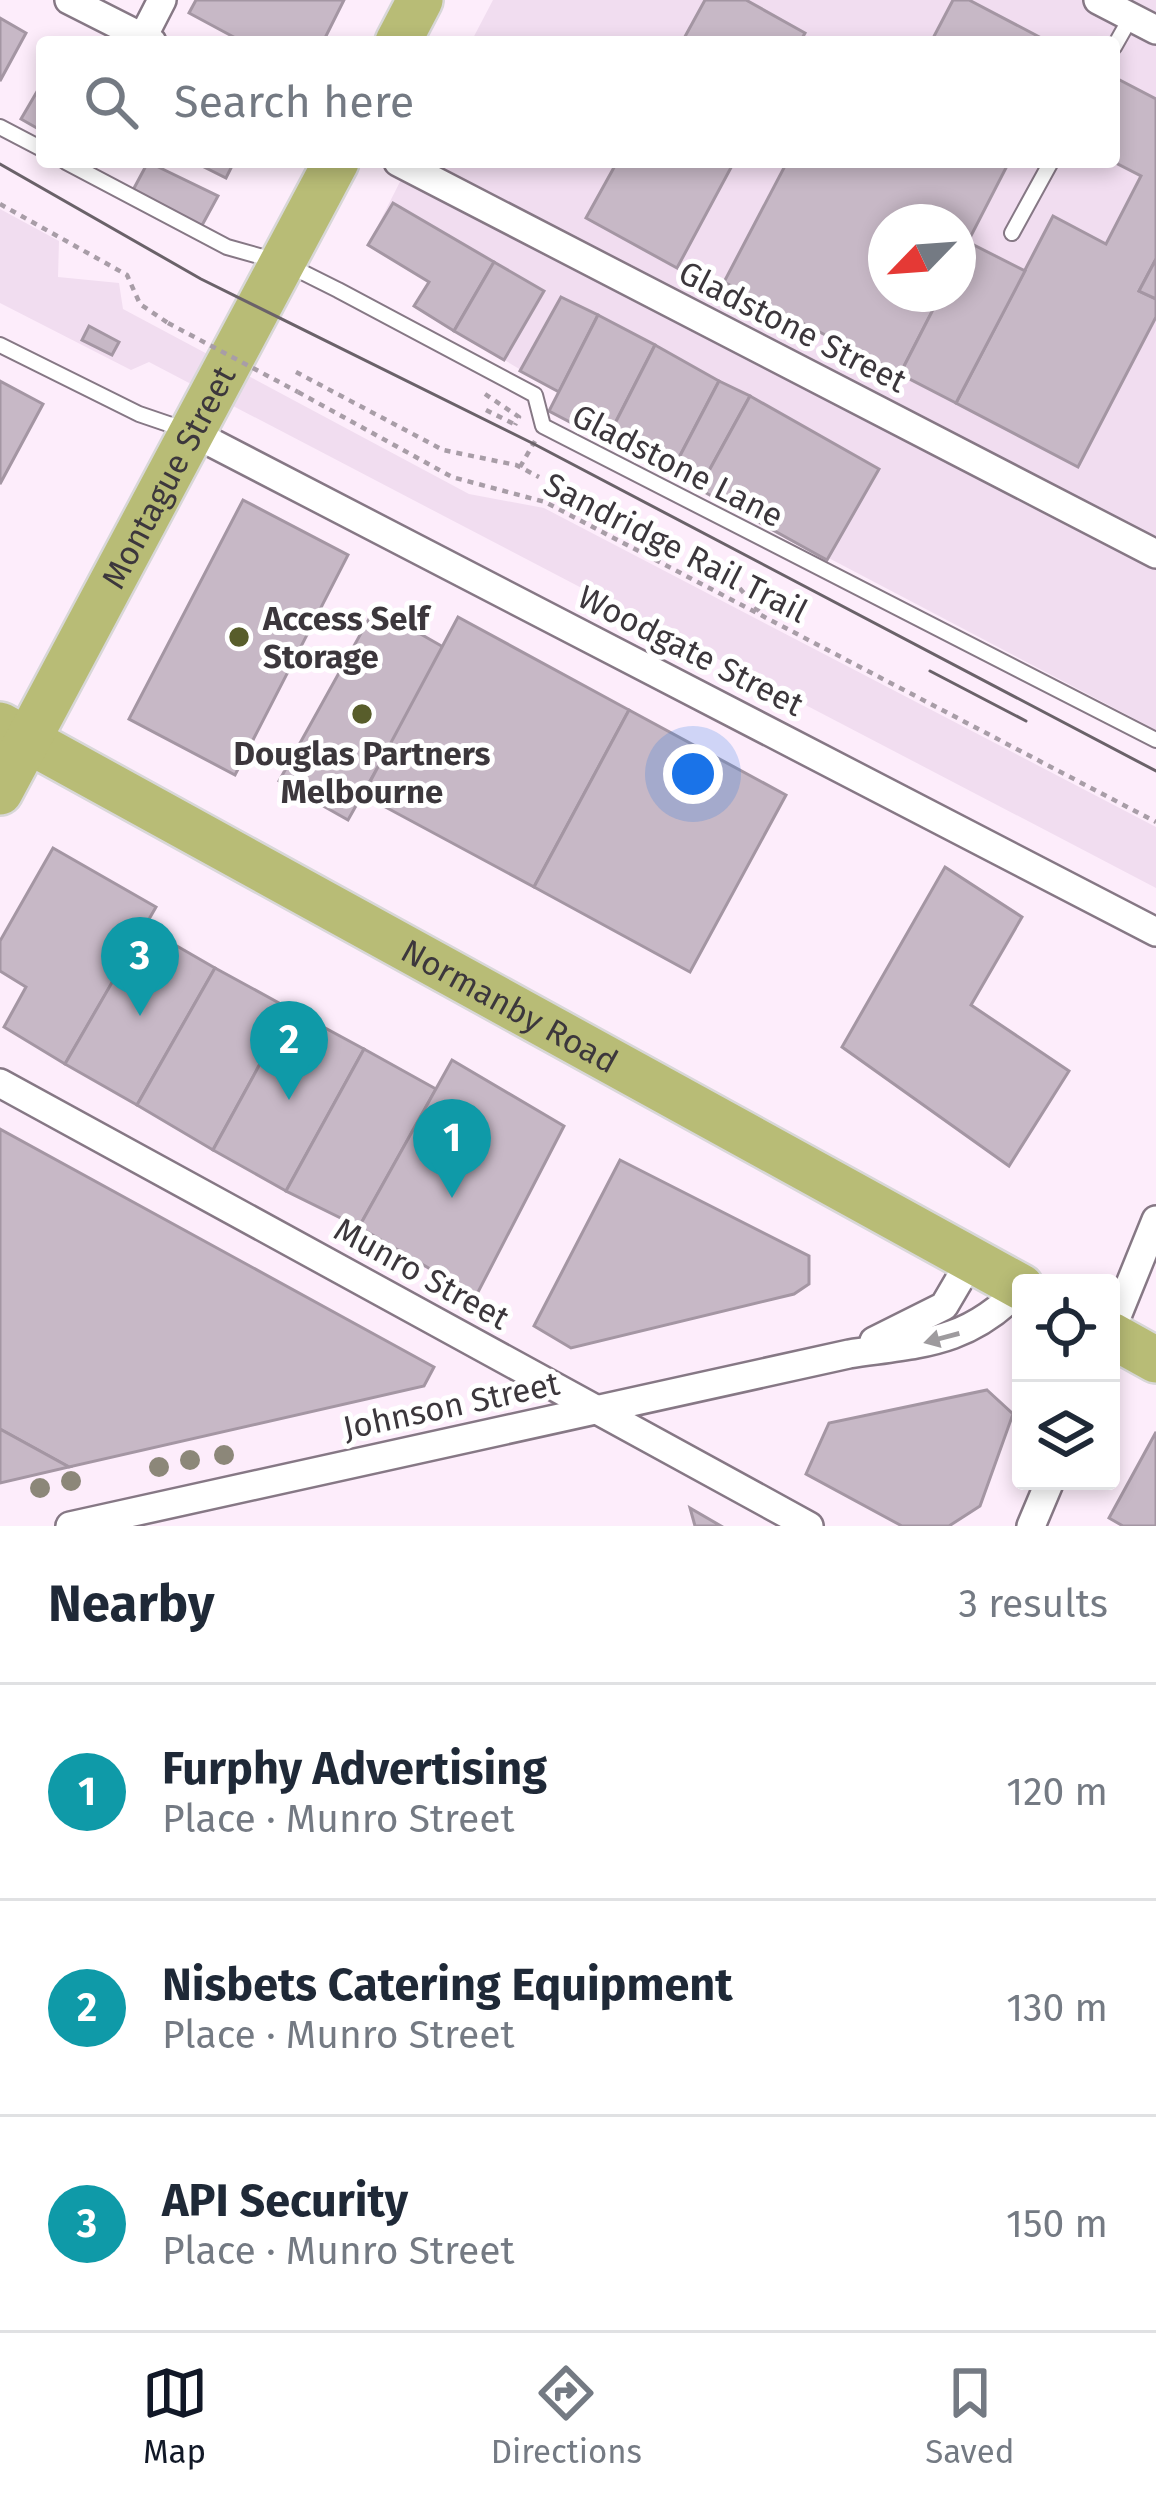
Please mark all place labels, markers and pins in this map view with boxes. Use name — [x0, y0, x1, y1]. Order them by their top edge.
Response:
place label: Access Self Storage — [262, 599, 432, 677]
marker: Access Self Storage — [226, 624, 252, 650]
marker: Douglas Partners Melbourne — [349, 701, 375, 727]
place label: Douglas Partners Melbourne — [233, 734, 491, 812]
pin: 3 — [101, 917, 179, 1016]
pin: 2 — [250, 1001, 328, 1100]
pin: 1 — [413, 1099, 491, 1198]

